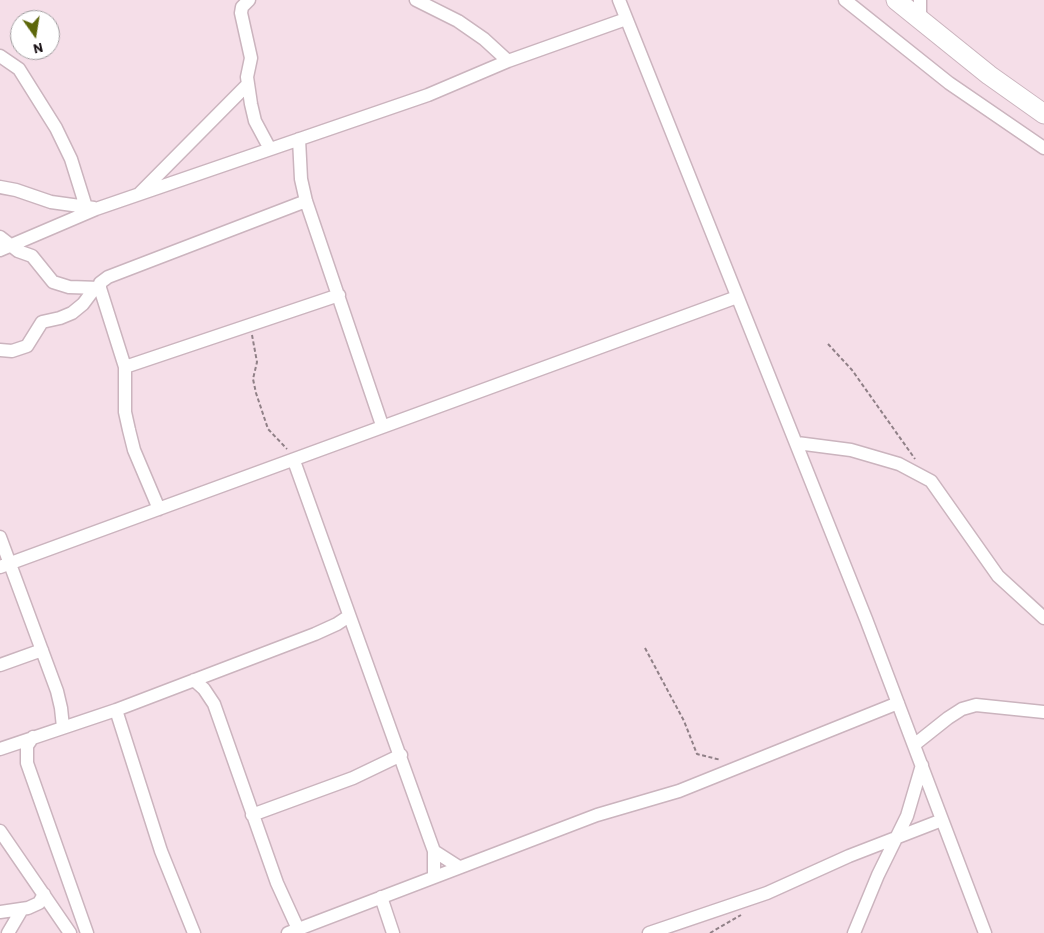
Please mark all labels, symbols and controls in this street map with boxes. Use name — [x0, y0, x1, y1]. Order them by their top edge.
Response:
north arrow — [10, 10, 60, 60]
text: N — [32, 40, 45, 58]

